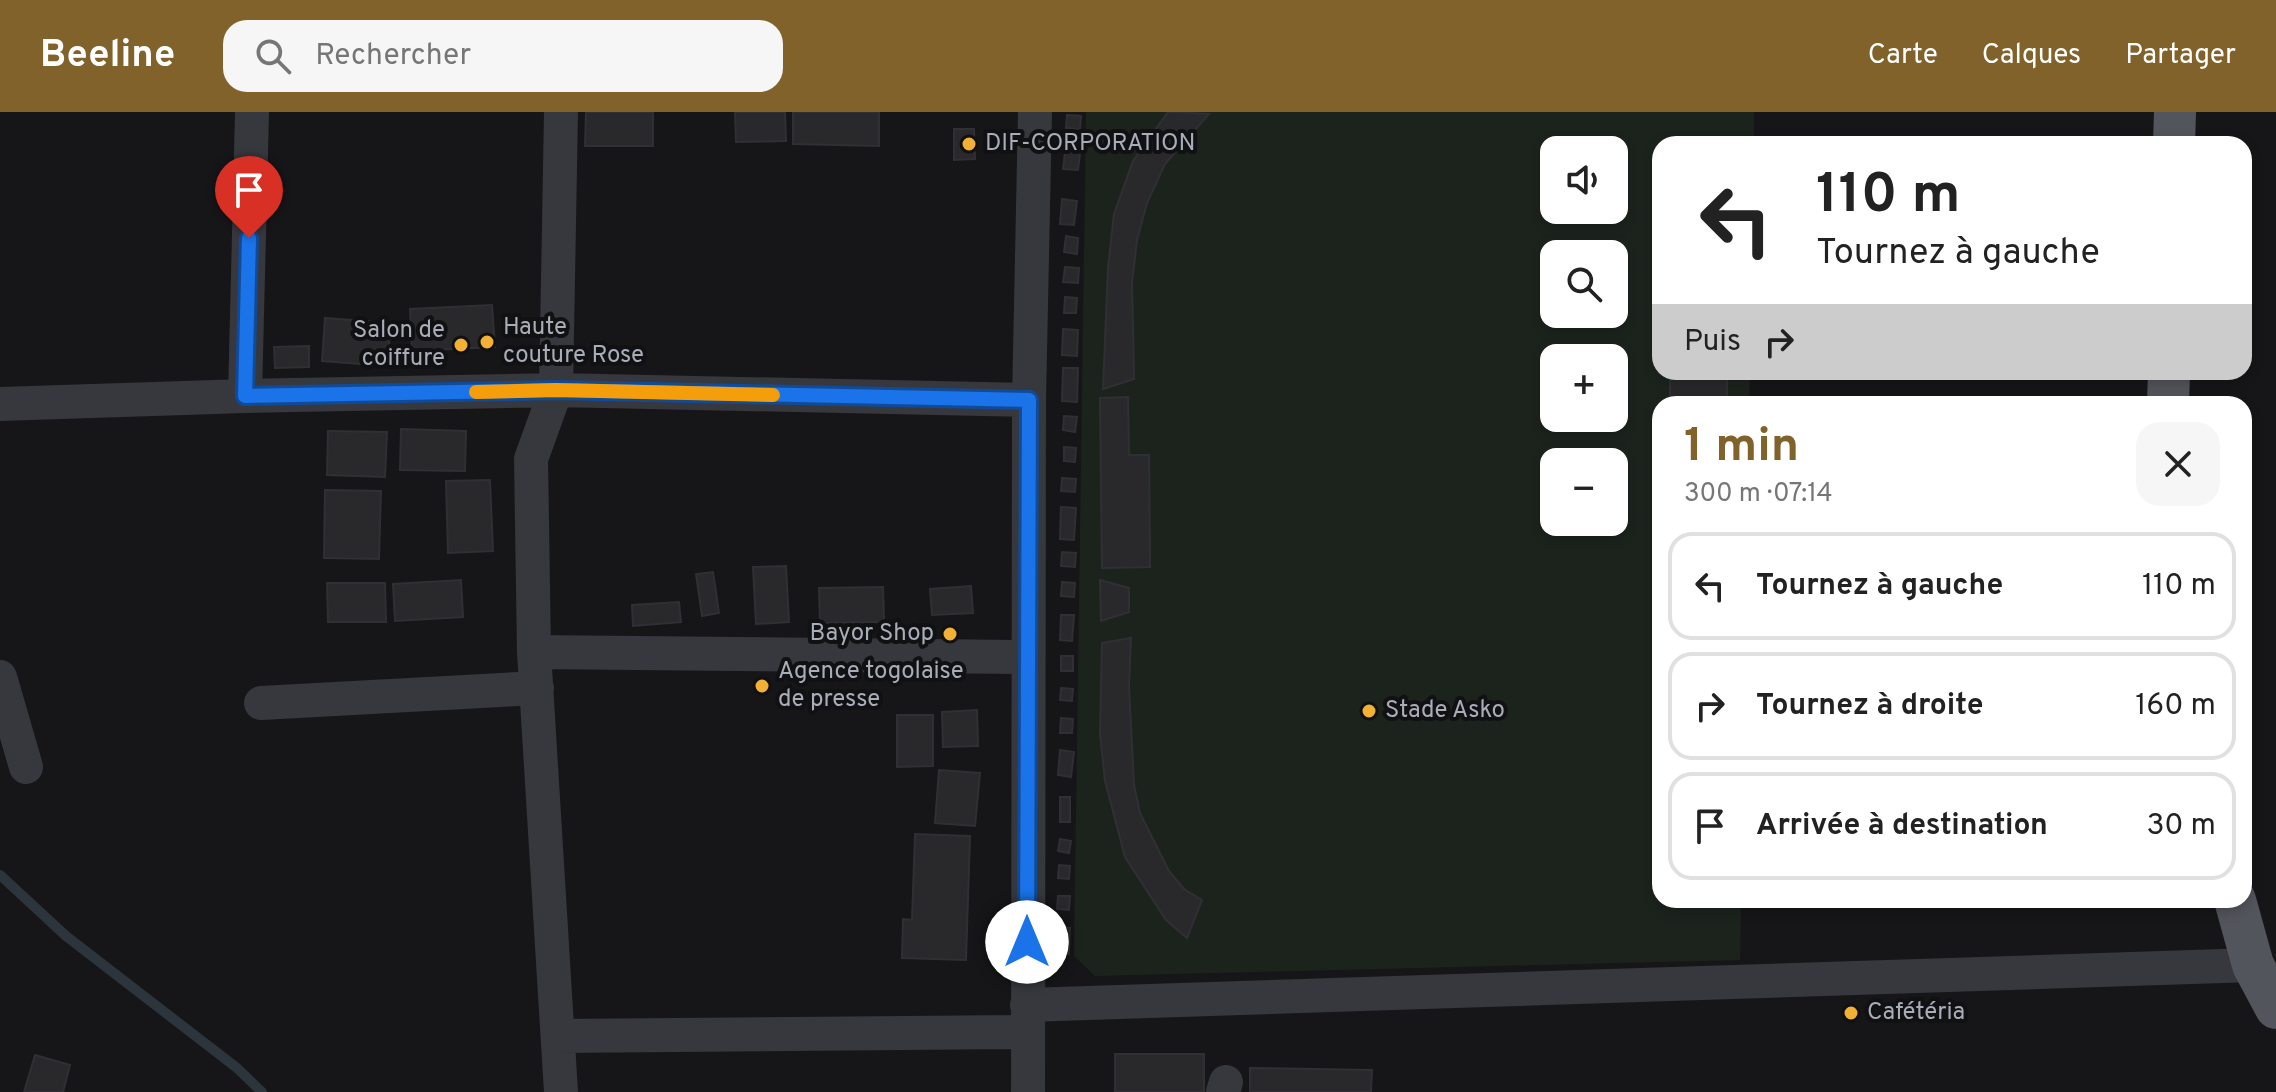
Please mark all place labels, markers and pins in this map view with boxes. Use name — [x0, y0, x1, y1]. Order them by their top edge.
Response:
place label: DIF-CORPORATION — [985, 129, 1195, 159]
marker: DIF-CORPORATION — [960, 135, 978, 153]
pin — [215, 156, 283, 238]
place label: Haute couture Rose — [503, 313, 644, 371]
place label: Salon de coiffure — [353, 316, 445, 374]
marker: Haute couture Rose — [478, 333, 496, 351]
marker: Salon de coiffure — [452, 336, 470, 354]
place label: Bayor Shop — [810, 619, 934, 649]
marker: Bayor Shop — [941, 625, 959, 643]
place label: Agence togolaise de presse — [778, 657, 964, 715]
marker: Agence togolaise de presse — [753, 677, 771, 695]
place label: Stade Asko — [1385, 696, 1505, 726]
marker: Stade Asko — [1360, 702, 1378, 720]
place label: Cafétéria — [1867, 998, 1965, 1028]
marker: Cafétéria — [1842, 1004, 1860, 1022]

